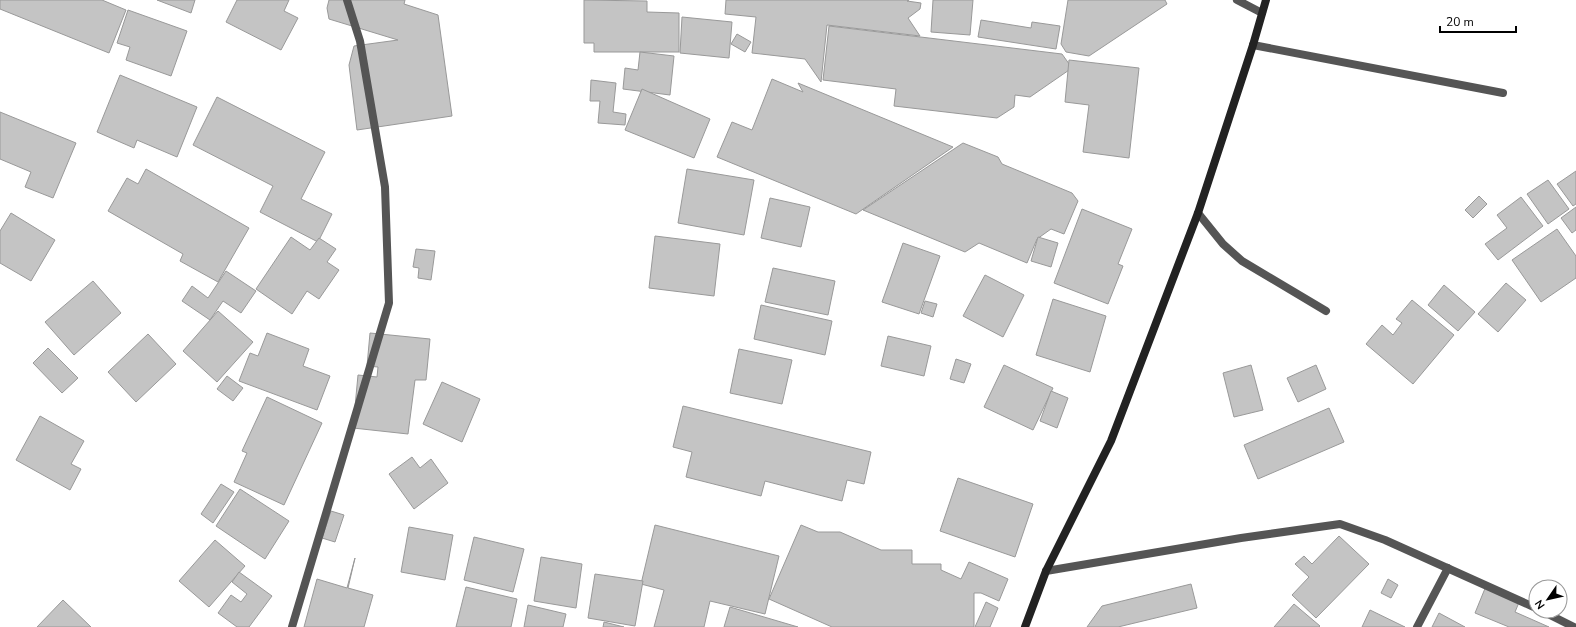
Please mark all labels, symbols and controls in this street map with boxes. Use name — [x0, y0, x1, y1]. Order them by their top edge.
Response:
scale bar — [1440, 8, 1516, 34]
text: 20 m — [1446, 14, 1474, 30]
north arrow — [1528, 579, 1568, 619]
text: N — [1532, 597, 1549, 612]

